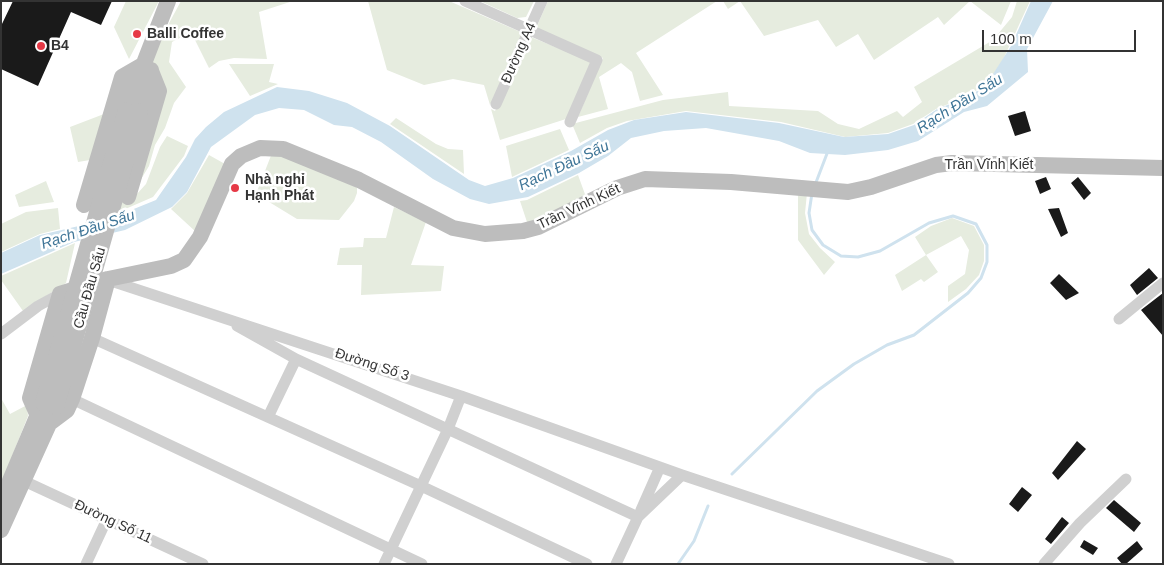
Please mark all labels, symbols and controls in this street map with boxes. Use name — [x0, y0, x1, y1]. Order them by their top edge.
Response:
street label: Đường A4 — [498, 20, 540, 86]
scale bar — [984, 20, 1138, 52]
place label: Balli Coffee — [147, 26, 224, 42]
marker: Balli Coffee — [131, 28, 143, 40]
text: 100 m — [990, 30, 1032, 47]
place label: B4 — [51, 38, 69, 54]
marker: B4 — [35, 40, 47, 52]
water label: Rạch Đầu Sấu — [914, 71, 1006, 137]
water label: Rạch Đầu Sấu — [516, 137, 612, 195]
street label: Trần Vĩnh Kiết — [945, 157, 1033, 173]
place label: Nhà nghỉ Hạnh Phát — [245, 172, 314, 204]
street label: Trần Vĩnh Kiết — [535, 181, 623, 233]
marker: Nhà nghỉ Hạnh Phát — [229, 182, 241, 194]
water label: Rạch Đầu Sấu — [39, 206, 137, 254]
street label: Cầu Đầu Sấu — [70, 245, 110, 331]
street label: Đường Số 3 — [333, 345, 411, 385]
street label: Đường Số 11 — [72, 497, 154, 547]

